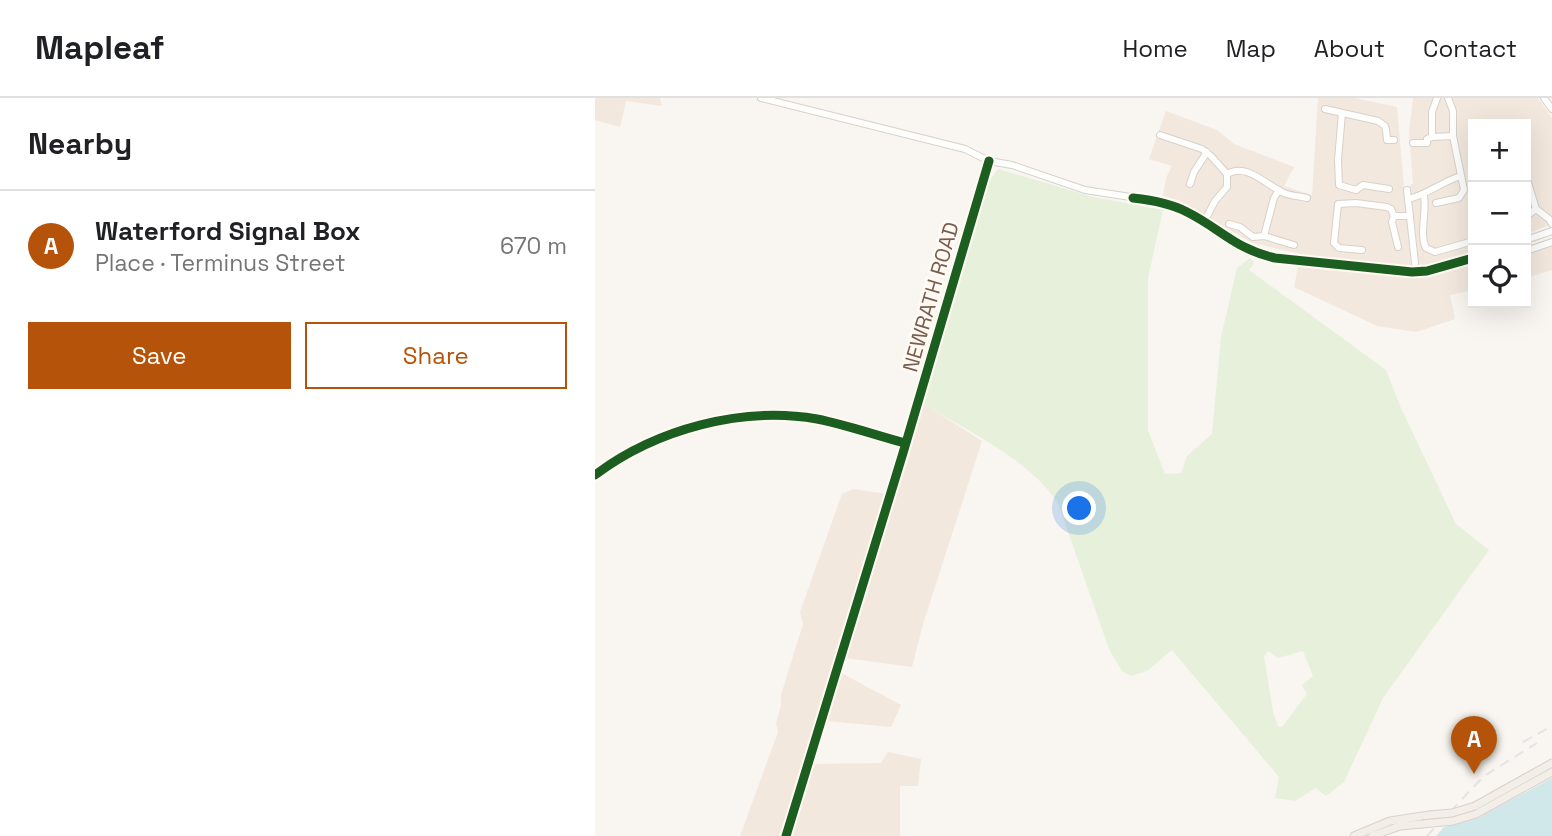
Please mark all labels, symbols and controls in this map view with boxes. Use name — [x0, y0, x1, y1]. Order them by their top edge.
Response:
text: Mapleaf — [35, 27, 164, 69]
text: Home — [1122, 33, 1188, 64]
text: Map — [1226, 33, 1276, 64]
text: About — [1314, 33, 1385, 64]
text: Contact — [1423, 33, 1517, 64]
map controls — [1468, 119, 1531, 308]
button: + — [1468, 119, 1531, 182]
text: Nearby — [28, 124, 132, 163]
button: − — [1468, 182, 1531, 245]
text: Waterford Signal Box — [95, 214, 360, 248]
street label: NEWRATH ROAD — [896, 219, 965, 375]
text: A — [44, 231, 58, 261]
text: 670 m — [500, 231, 567, 261]
button: locate — [1468, 245, 1531, 308]
text: Place · Terminus Street — [95, 248, 346, 278]
button: Save — [28, 322, 291, 389]
button: Share — [305, 322, 567, 389]
your location — [1062, 491, 1096, 525]
pin: A — [1451, 716, 1497, 774]

